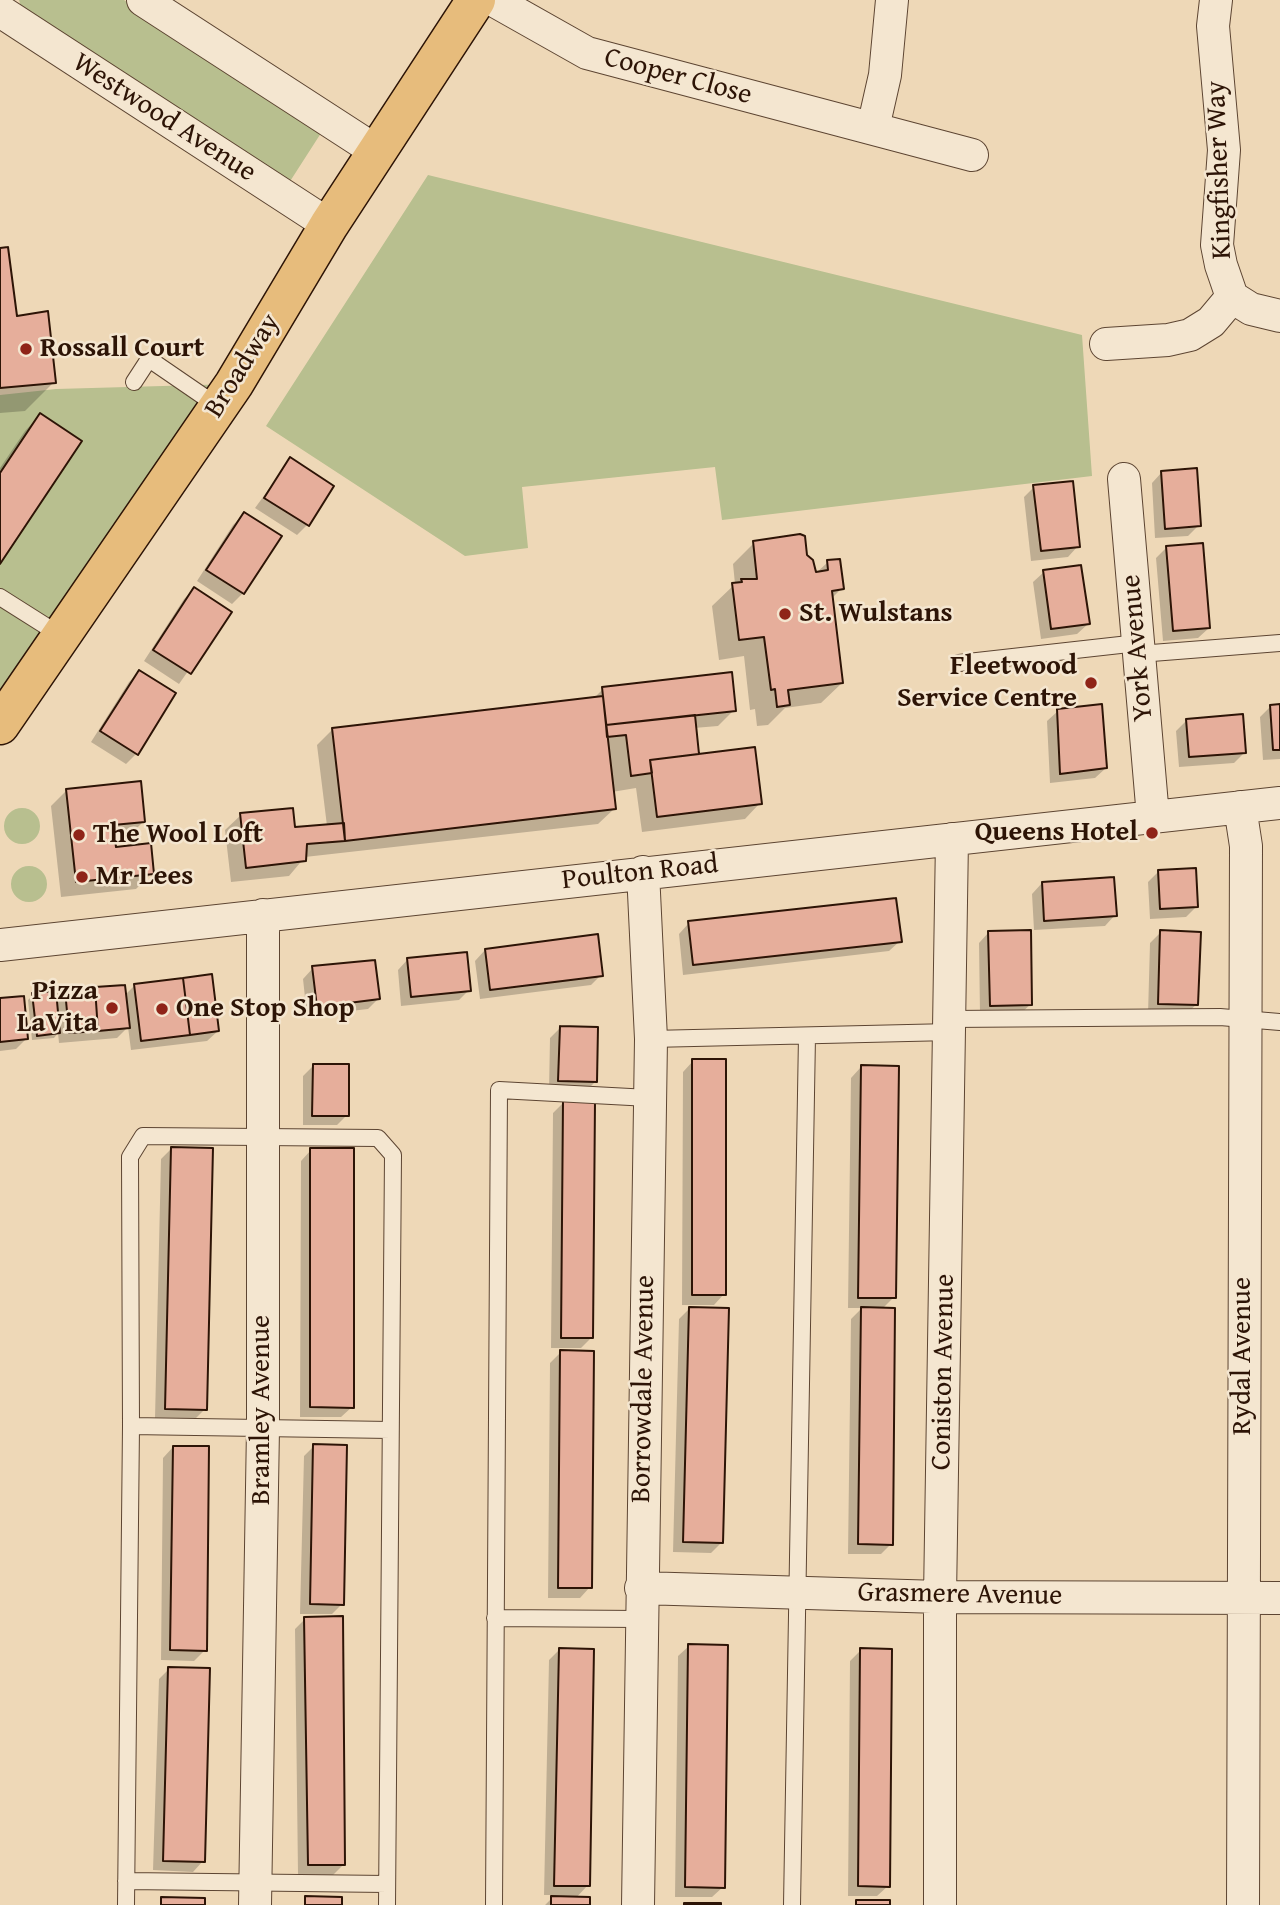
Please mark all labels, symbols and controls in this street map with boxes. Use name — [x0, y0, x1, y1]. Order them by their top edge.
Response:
street label: Cooper Close — [601, 41, 755, 113]
street label: Westwood Avenue — [66, 46, 262, 190]
street label: Kingfisher Way — [1200, 80, 1240, 260]
street label: Broadway — [198, 308, 288, 424]
place label: Rossall Court — [40, 332, 204, 366]
marker: Rossall Court — [18, 341, 34, 357]
street label: York Avenue — [1115, 573, 1161, 723]
place label: St. Wulstans — [799, 597, 952, 631]
marker: St. Wulstans — [777, 606, 793, 622]
place label: Fleetwood Service Centre — [897, 650, 1077, 716]
marker: Fleetwood Service Centre — [1083, 675, 1099, 691]
place label: Queens Hotel — [975, 816, 1138, 850]
place label: The Wool Loft — [93, 818, 263, 852]
marker: Queens Hotel — [1144, 825, 1160, 841]
marker: The Wool Loft — [71, 827, 87, 843]
street label: Poulton Road — [560, 848, 720, 898]
place label: Mr Lees — [96, 860, 193, 894]
marker: Mr Lees — [74, 869, 90, 885]
place label: Pizza LaVita — [17, 975, 98, 1041]
place label: One Stop Shop — [176, 992, 354, 1026]
marker: Pizza LaVita — [104, 1000, 120, 1016]
marker: One Stop Shop — [154, 1001, 170, 1017]
street label: Coniston Avenue — [925, 1274, 963, 1470]
street label: Borrowdale Avenue — [625, 1275, 663, 1503]
street label: Rydal Avenue — [1226, 1277, 1260, 1435]
street label: Bramley Avenue — [245, 1315, 279, 1505]
street label: Grasmere Avenue — [857, 1576, 1063, 1614]

